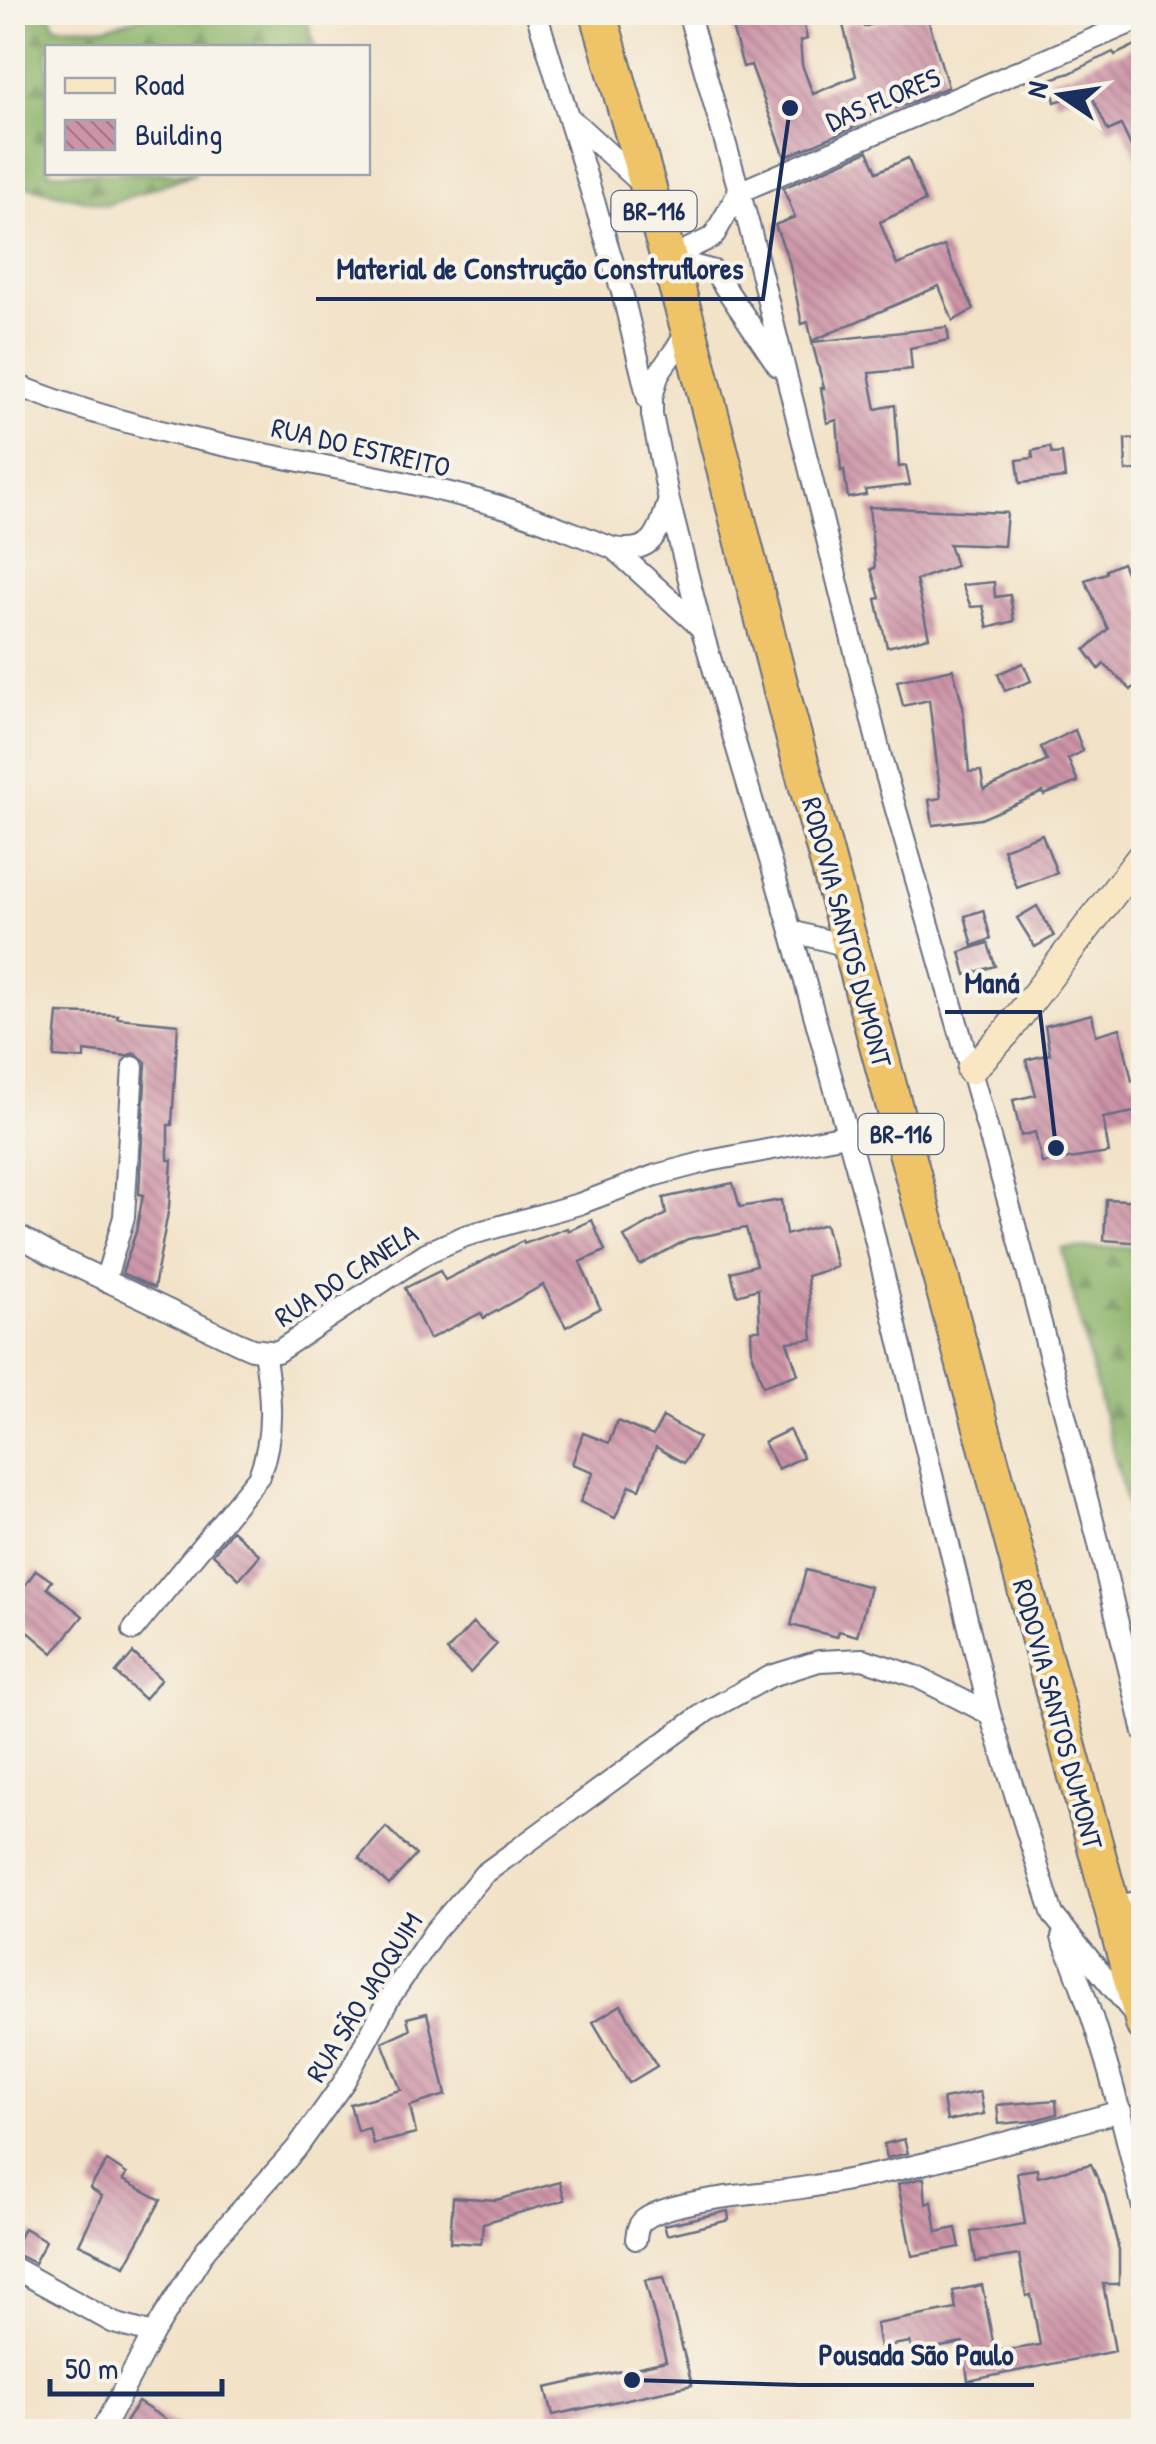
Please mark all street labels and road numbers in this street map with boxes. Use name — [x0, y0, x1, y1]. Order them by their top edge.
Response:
street label: DAS FLORES — [820, 58, 946, 140]
road number: BR-116 — [612, 191, 696, 231]
street label: RUA DO ESTREITO — [268, 408, 454, 486]
street label: RODOVIA SANTOS DUMONT — [793, 793, 902, 1072]
road number: BR-116 — [858, 1114, 944, 1154]
street label: RUA DO CANELA — [267, 1214, 425, 1336]
street label: RODOVIA SANTOS DUMONT — [1004, 1575, 1113, 1854]
street label: RUA SÃO JAOQUIM — [297, 1905, 431, 2089]

